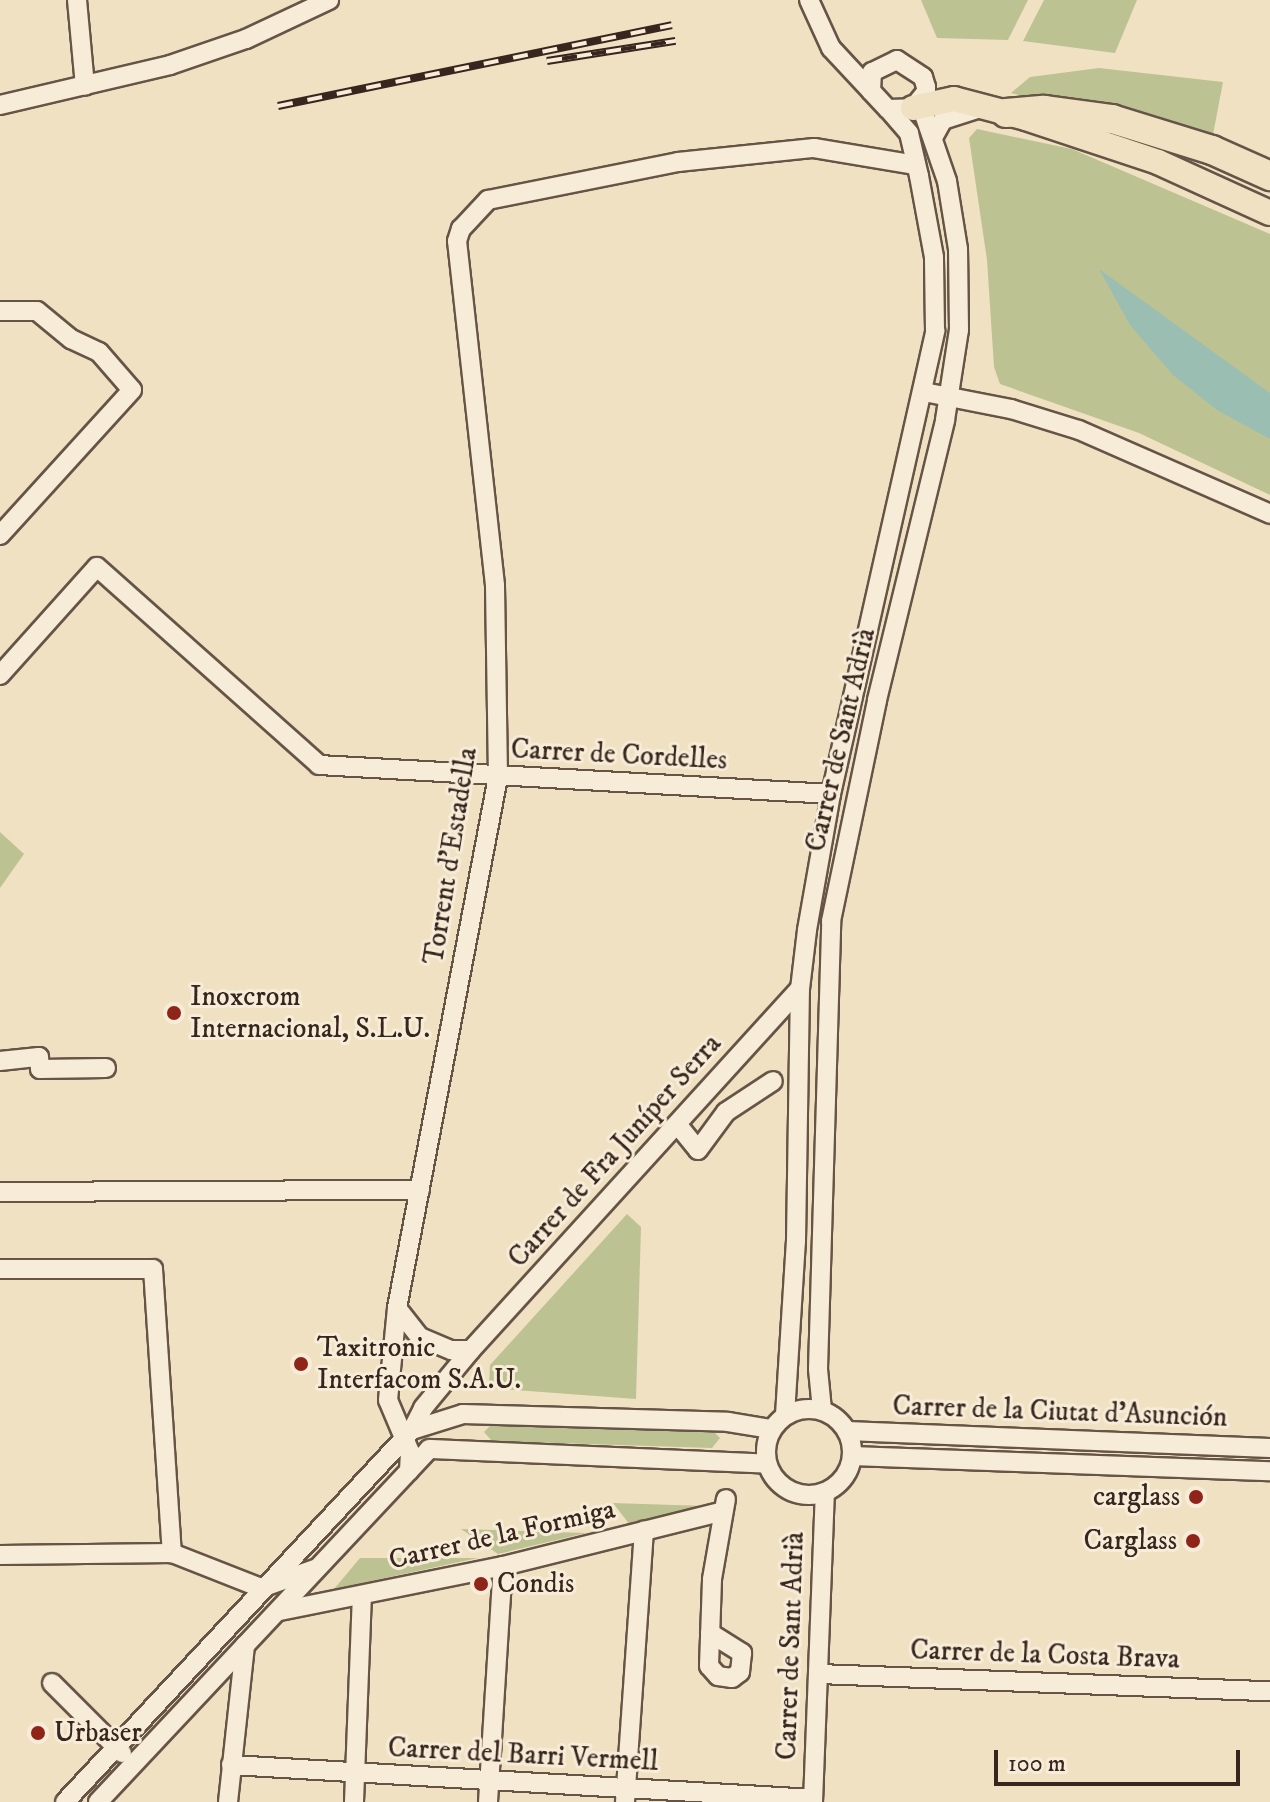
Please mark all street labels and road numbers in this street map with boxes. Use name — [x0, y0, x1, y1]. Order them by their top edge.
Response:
street label: Carrer de Sant Adrià — [799, 625, 883, 855]
street label: Carrer de Cordelles — [510, 733, 728, 777]
street label: Torrent d'Estadella — [417, 745, 485, 967]
street label: Carrer de Fra Juníper Serra — [501, 1028, 729, 1274]
street label: Carrer de la Ciutat d'Asunción — [892, 1389, 1228, 1435]
street label: Carrer de la Formiga — [386, 1493, 618, 1577]
street label: Carrer de Sant Adrià — [770, 1531, 812, 1761]
street label: Carrer de la Costa Brava — [910, 1634, 1180, 1676]
street label: Carrer del Barri Vermell — [387, 1731, 659, 1779]

